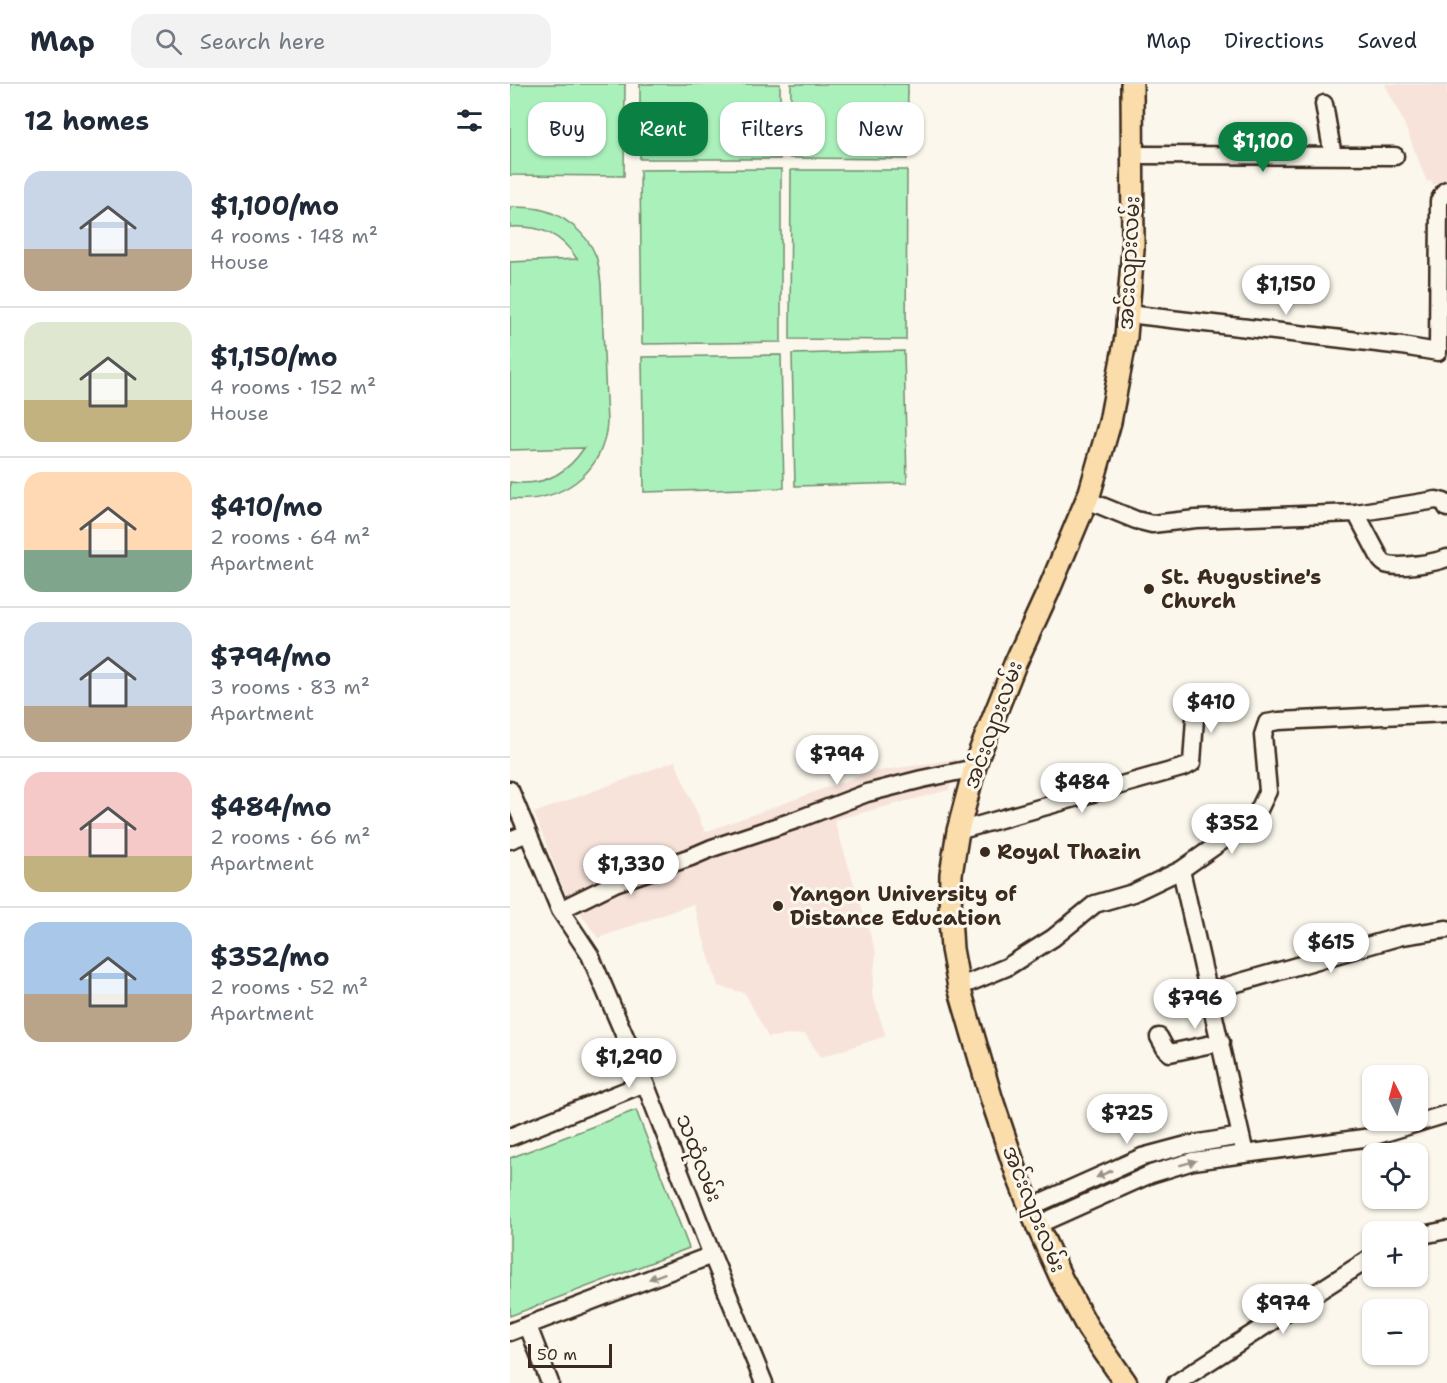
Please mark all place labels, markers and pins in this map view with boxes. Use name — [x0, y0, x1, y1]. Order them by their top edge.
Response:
pin: $1,100 — [1214, 122, 1312, 173]
pin: $1,150 — [1237, 265, 1335, 316]
place label: St. Augustine's Church — [1161, 563, 1321, 615]
marker: St. Augustine's Church — [1142, 582, 1156, 596]
pin: $410 — [1175, 683, 1247, 734]
pin: $794 — [801, 735, 873, 786]
pin: $484 — [1046, 763, 1118, 814]
pin: $352 — [1196, 804, 1268, 855]
place label: Royal Thazin — [997, 838, 1141, 866]
pin: $1,330 — [582, 845, 680, 896]
marker: Royal Thazin — [978, 845, 992, 859]
place label: Yangon University of Distance Education — [790, 880, 1017, 932]
marker: Yangon University of Distance Education — [771, 899, 785, 913]
pin: $615 — [1295, 923, 1367, 974]
pin: $796 — [1159, 979, 1231, 1030]
pin: $1,290 — [580, 1038, 678, 1089]
pin: $725 — [1091, 1094, 1163, 1145]
pin: $974 — [1247, 1284, 1319, 1335]

